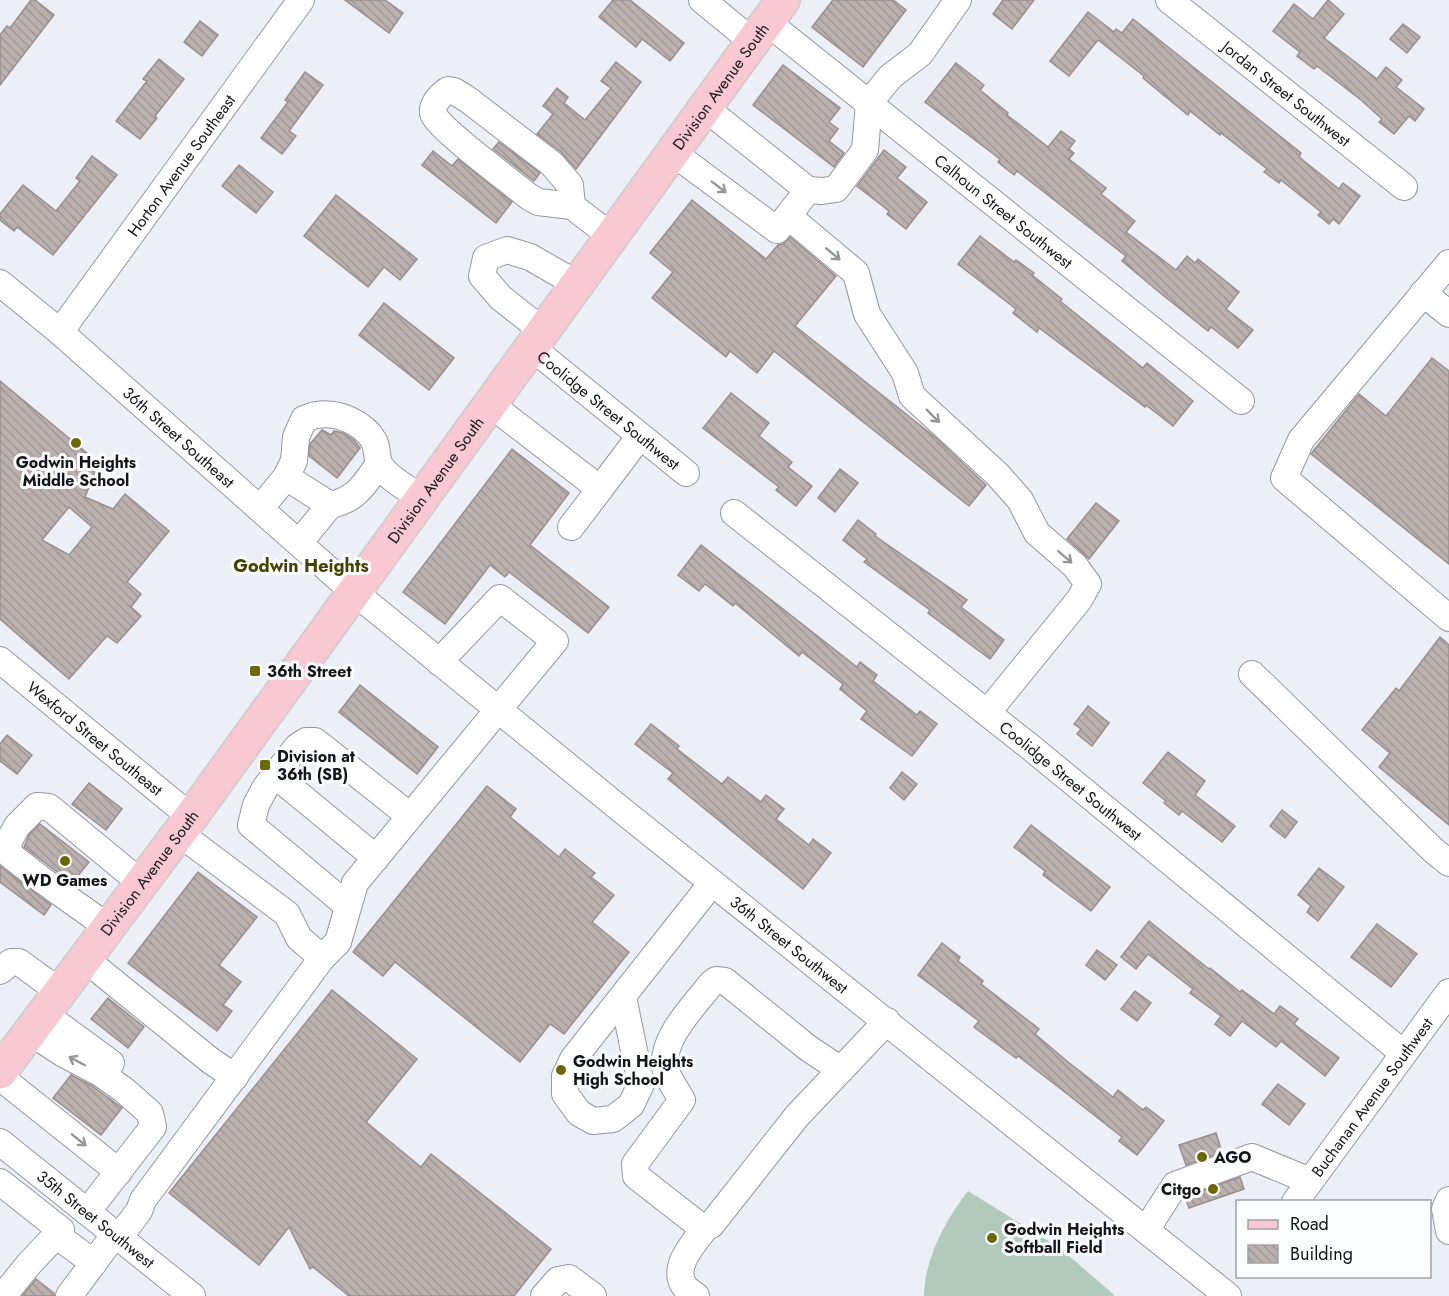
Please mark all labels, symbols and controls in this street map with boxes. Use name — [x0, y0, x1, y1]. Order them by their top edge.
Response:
street label: Division Avenue South — [667, 18, 775, 155]
street label: Jordan Street Southwest — [1215, 34, 1355, 152]
street label: Horton Avenue Southeast — [122, 90, 241, 241]
street label: Calhoun Street Southwest — [929, 149, 1078, 274]
one-way arrow — [711, 181, 727, 193]
one-way arrow — [825, 247, 840, 261]
street label: Coolidge Street Southwest — [532, 345, 685, 476]
street label: 36th Street Southeast — [117, 382, 240, 493]
one-way arrow — [925, 409, 940, 423]
street label: Division Avenue South — [382, 412, 490, 548]
marker: Godwin Heights Middle School — [69, 436, 83, 450]
place label: Godwin Heights Middle School — [16, 451, 136, 492]
one-way arrow — [1057, 550, 1072, 564]
district label: Godwin Heights — [233, 553, 369, 579]
place label: 36th Street — [267, 660, 352, 683]
marker: 36th Street — [248, 664, 262, 678]
street label: Wexford Street Southeast — [22, 676, 168, 801]
street label: Coolidge Street Southwest — [994, 716, 1147, 846]
place label: Division at 36th (SB) — [277, 745, 356, 786]
marker: Division at 36th (SB) — [258, 758, 272, 772]
street label: Division Avenue South — [95, 805, 204, 941]
marker: WD Games — [58, 854, 72, 868]
place label: WD Games — [23, 869, 107, 892]
street label: 36th Street Southwest — [725, 890, 853, 999]
street label: Buchanan Avenue Southwest — [1306, 1013, 1439, 1182]
place label: Godwin Heights High School — [573, 1050, 693, 1091]
one-way arrow — [68, 1055, 86, 1066]
marker: Godwin Heights High School — [554, 1063, 568, 1077]
one-way arrow — [71, 1133, 86, 1147]
place label: AGO — [1213, 1146, 1251, 1169]
marker: AGO — [1195, 1150, 1209, 1164]
street label: 35th Street Southwest — [32, 1165, 160, 1274]
place label: Citgo — [1161, 1178, 1201, 1201]
marker: Citgo — [1206, 1182, 1220, 1196]
legend — [1236, 1200, 1431, 1278]
text: Road — [1290, 1211, 1329, 1237]
place label: Godwin Heights Softball Field — [1004, 1218, 1124, 1259]
marker: Godwin Heights Softball Field — [985, 1231, 999, 1245]
text: Building — [1290, 1241, 1353, 1267]

